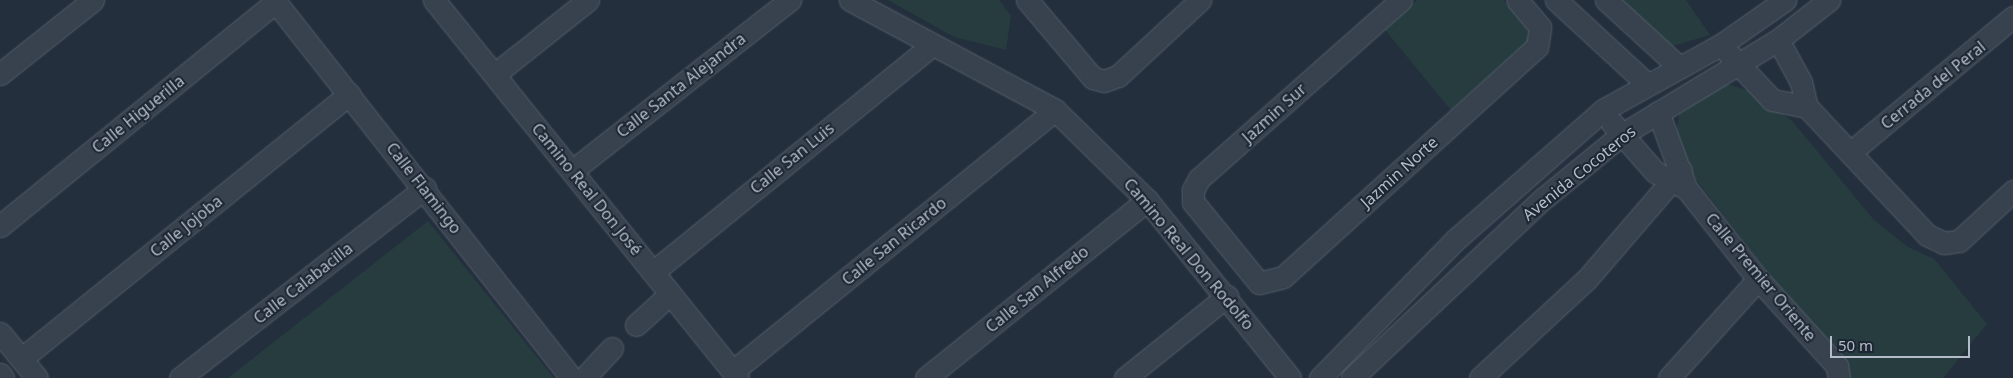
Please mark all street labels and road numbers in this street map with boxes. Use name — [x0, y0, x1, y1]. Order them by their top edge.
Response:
street label: Calle Santa Alejandra — [613, 29, 749, 141]
street label: Cerrada del Peral — [1877, 37, 1989, 133]
street label: Calle Higuerilla — [88, 71, 188, 157]
street label: Jazmin Sur — [1238, 79, 1310, 147]
street label: Calle San Luis — [746, 118, 838, 198]
street label: Camino Real Don José — [528, 119, 646, 259]
street label: Avenida Cocoteros — [1519, 122, 1639, 224]
street label: Jazmin Norte — [1356, 132, 1442, 212]
street label: Calle Flamingo — [382, 139, 466, 237]
street label: Camino Real Don Rodolfo — [1120, 174, 1258, 334]
street label: Calle Jojoba — [146, 191, 226, 261]
street label: Calle San Ricardo — [838, 193, 950, 289]
street label: Calle Premier Oriente — [1702, 209, 1820, 345]
street label: Calle Calabacilla — [250, 238, 356, 328]
street label: Calle San Alfredo — [982, 242, 1092, 336]

